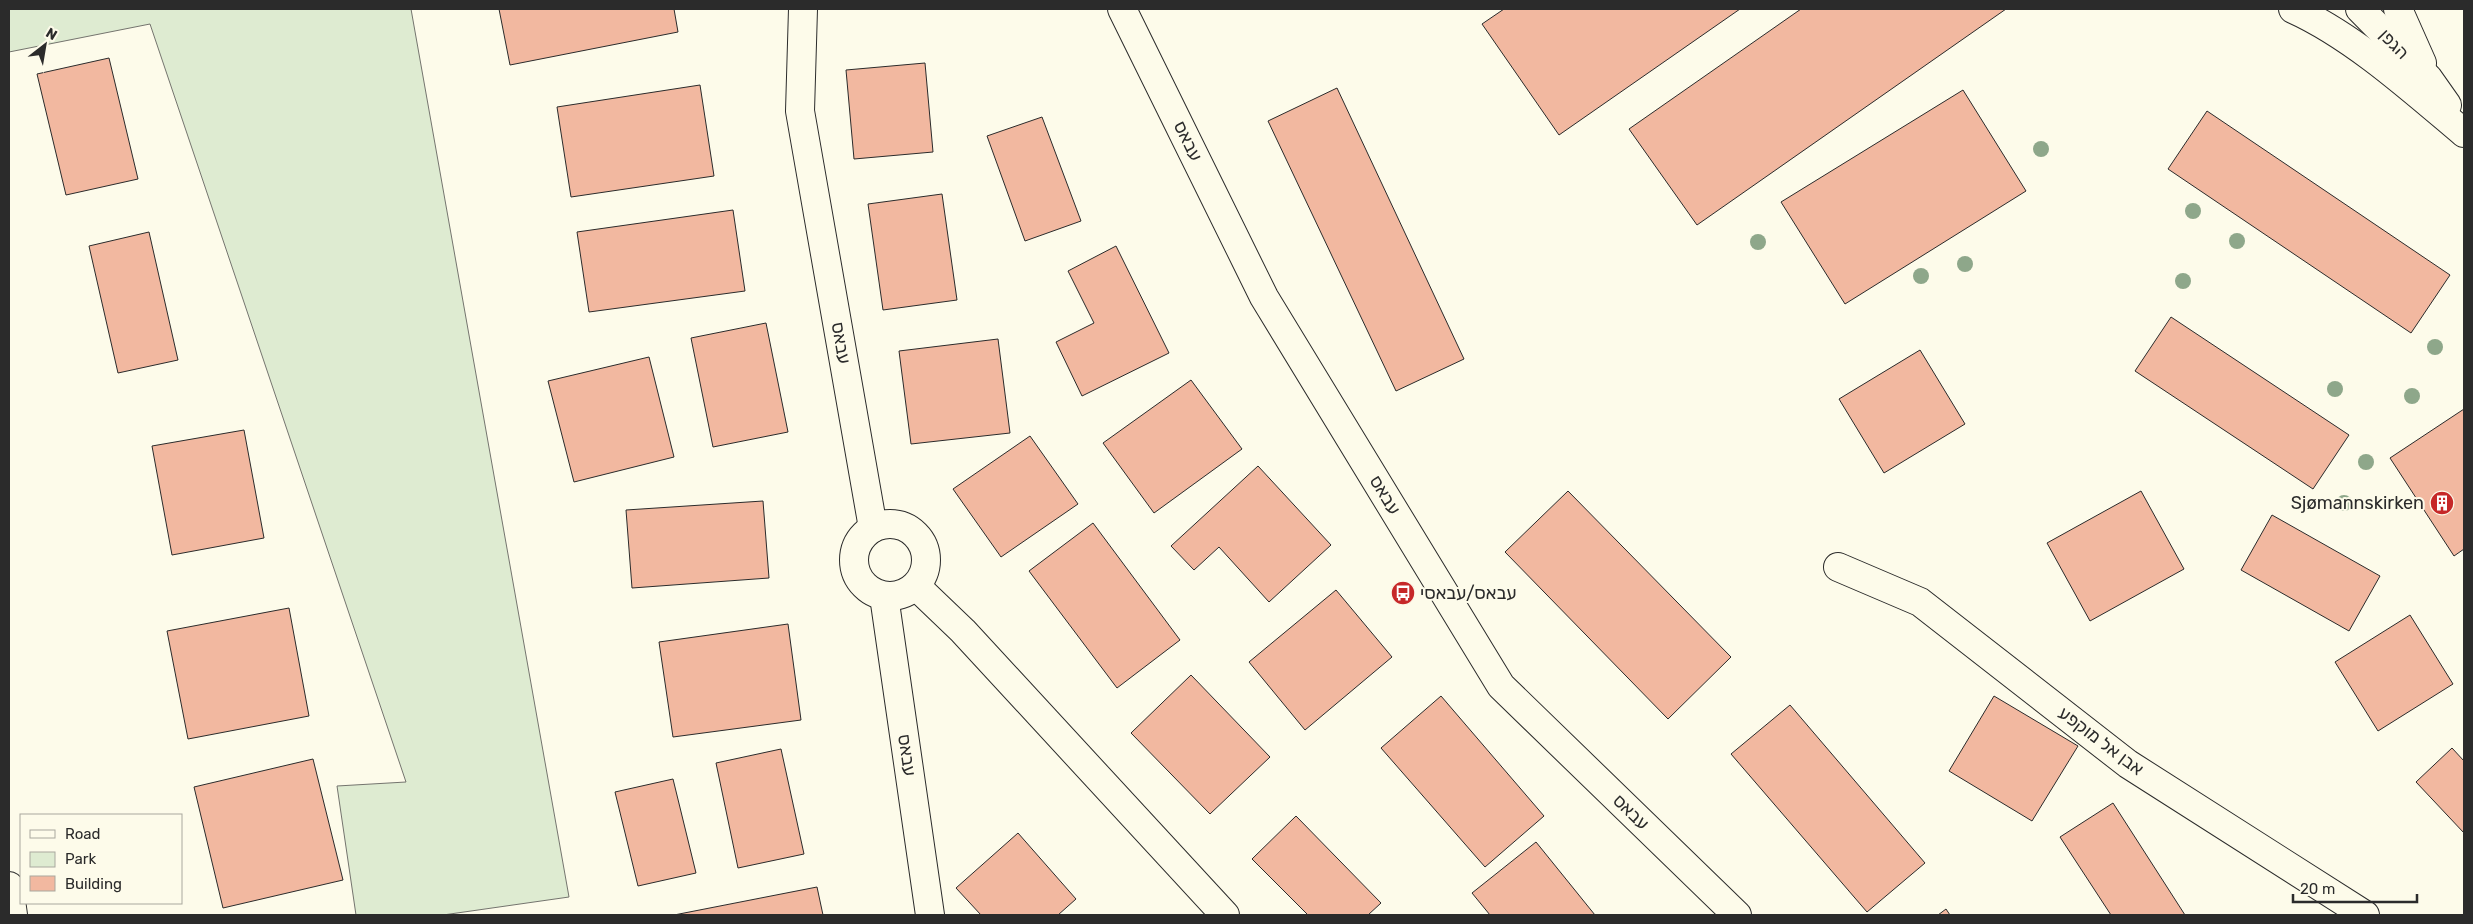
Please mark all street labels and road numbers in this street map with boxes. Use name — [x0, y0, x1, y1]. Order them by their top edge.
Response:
street label: הגפן — [2374, 24, 2414, 64]
street label: עבאס — [1169, 117, 1207, 165]
street label: עבאס — [826, 320, 856, 366]
street label: עבאס — [1365, 471, 1405, 519]
street label: אבן אל מוקפע — [2054, 702, 2148, 780]
street label: עבאס — [893, 733, 921, 777]
street label: עבאס — [1608, 789, 1654, 835]

